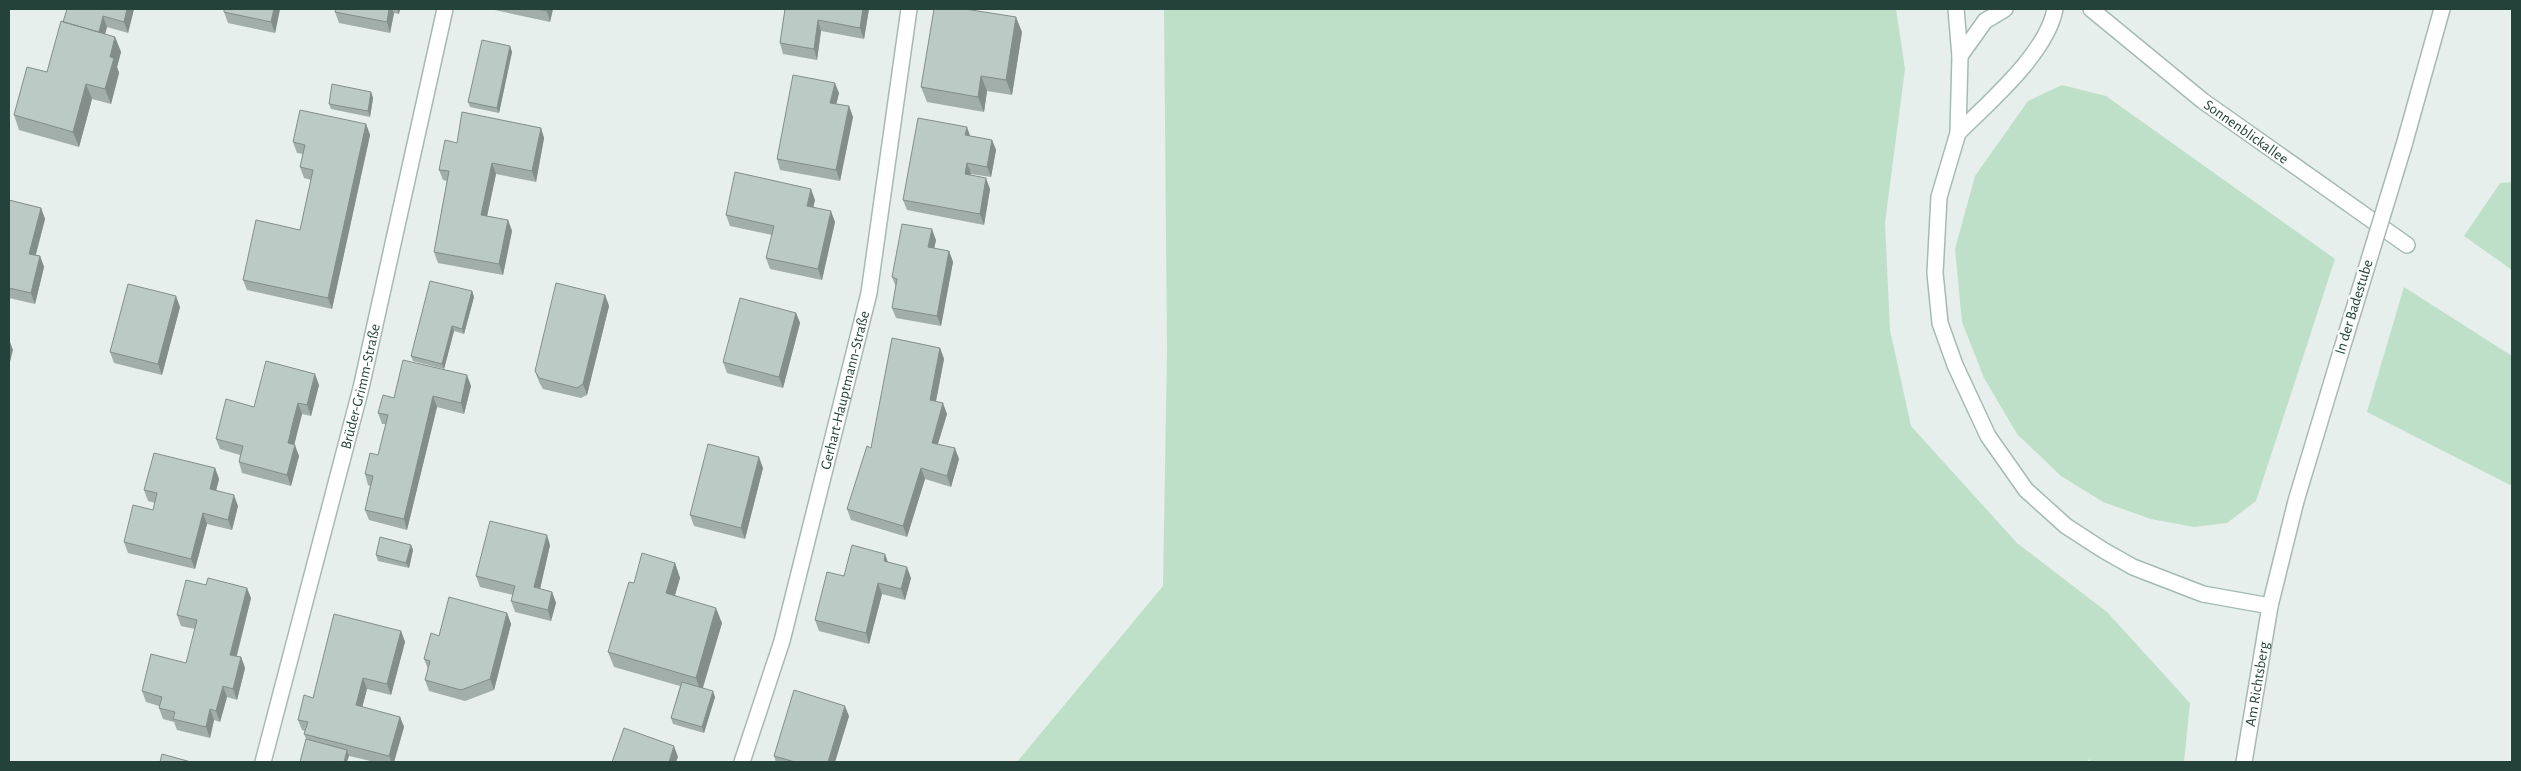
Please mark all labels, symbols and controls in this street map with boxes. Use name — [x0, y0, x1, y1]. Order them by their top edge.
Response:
street label: Sonnenblickallee — [2201, 97, 2291, 167]
street label: In der Badestube — [2332, 258, 2376, 356]
street label: Gerhart-Hauptmann-Straße — [818, 309, 872, 471]
street label: Brüder-Grimm-Straße — [338, 322, 383, 451]
street label: Am Richtsberg — [2243, 640, 2272, 728]

